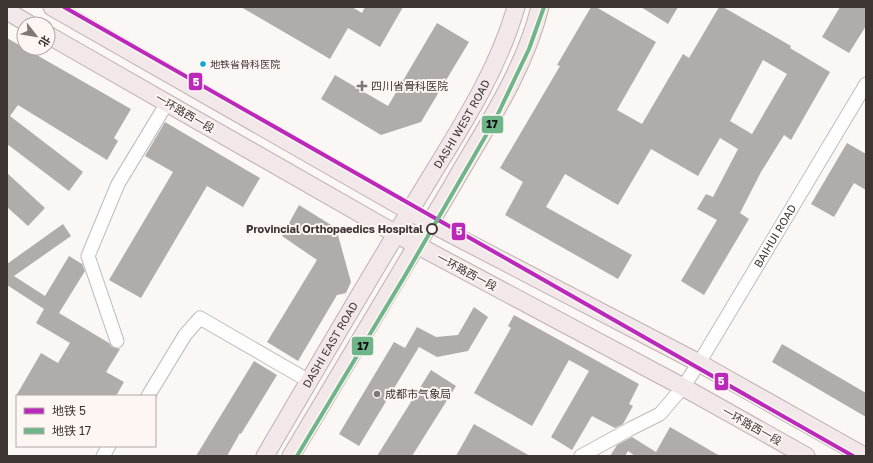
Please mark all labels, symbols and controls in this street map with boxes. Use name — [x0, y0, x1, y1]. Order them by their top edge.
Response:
north arrow — [16, 16, 56, 56]
text: 北 — [37, 33, 53, 49]
place label: 地铁省骨科医院 — [210, 58, 280, 70]
marker: 地铁省骨科医院 — [198, 59, 208, 69]
line badge: 5 — [188, 72, 203, 91]
text: 5 — [193, 75, 200, 88]
street label: DASHI WEST ROAD — [430, 77, 492, 171]
place label: 四川省骨科医院 — [371, 79, 448, 92]
marker: 四川省骨科医院 — [356, 80, 368, 92]
street label: 一环路西一段 — [153, 90, 217, 135]
line badge: 17 — [481, 115, 504, 134]
text: 17 — [486, 117, 498, 130]
street label: BAIHUI ROAD — [751, 201, 799, 269]
place label: Provincial Orthopaedics Hospital — [246, 222, 423, 235]
line badge: 5 — [451, 222, 466, 241]
marker: Provincial Orthopaedics Hospital — [426, 223, 438, 235]
text: 5 — [456, 224, 463, 237]
street label: 一环路西一段 — [435, 250, 499, 293]
street label: DASHI EAST ROAD — [300, 299, 360, 390]
line badge: 17 — [351, 336, 374, 356]
text: 17 — [357, 339, 369, 352]
line badge: 5 — [714, 372, 729, 391]
text: 5 — [718, 374, 725, 387]
place label: 成都市气象局 — [385, 387, 451, 400]
marker: 成都市气象局 — [372, 389, 382, 399]
legend — [16, 395, 156, 447]
text: 地铁 5 — [52, 403, 86, 418]
street label: 一环路西一段 — [720, 404, 784, 447]
text: 地铁 17 — [52, 423, 91, 438]

